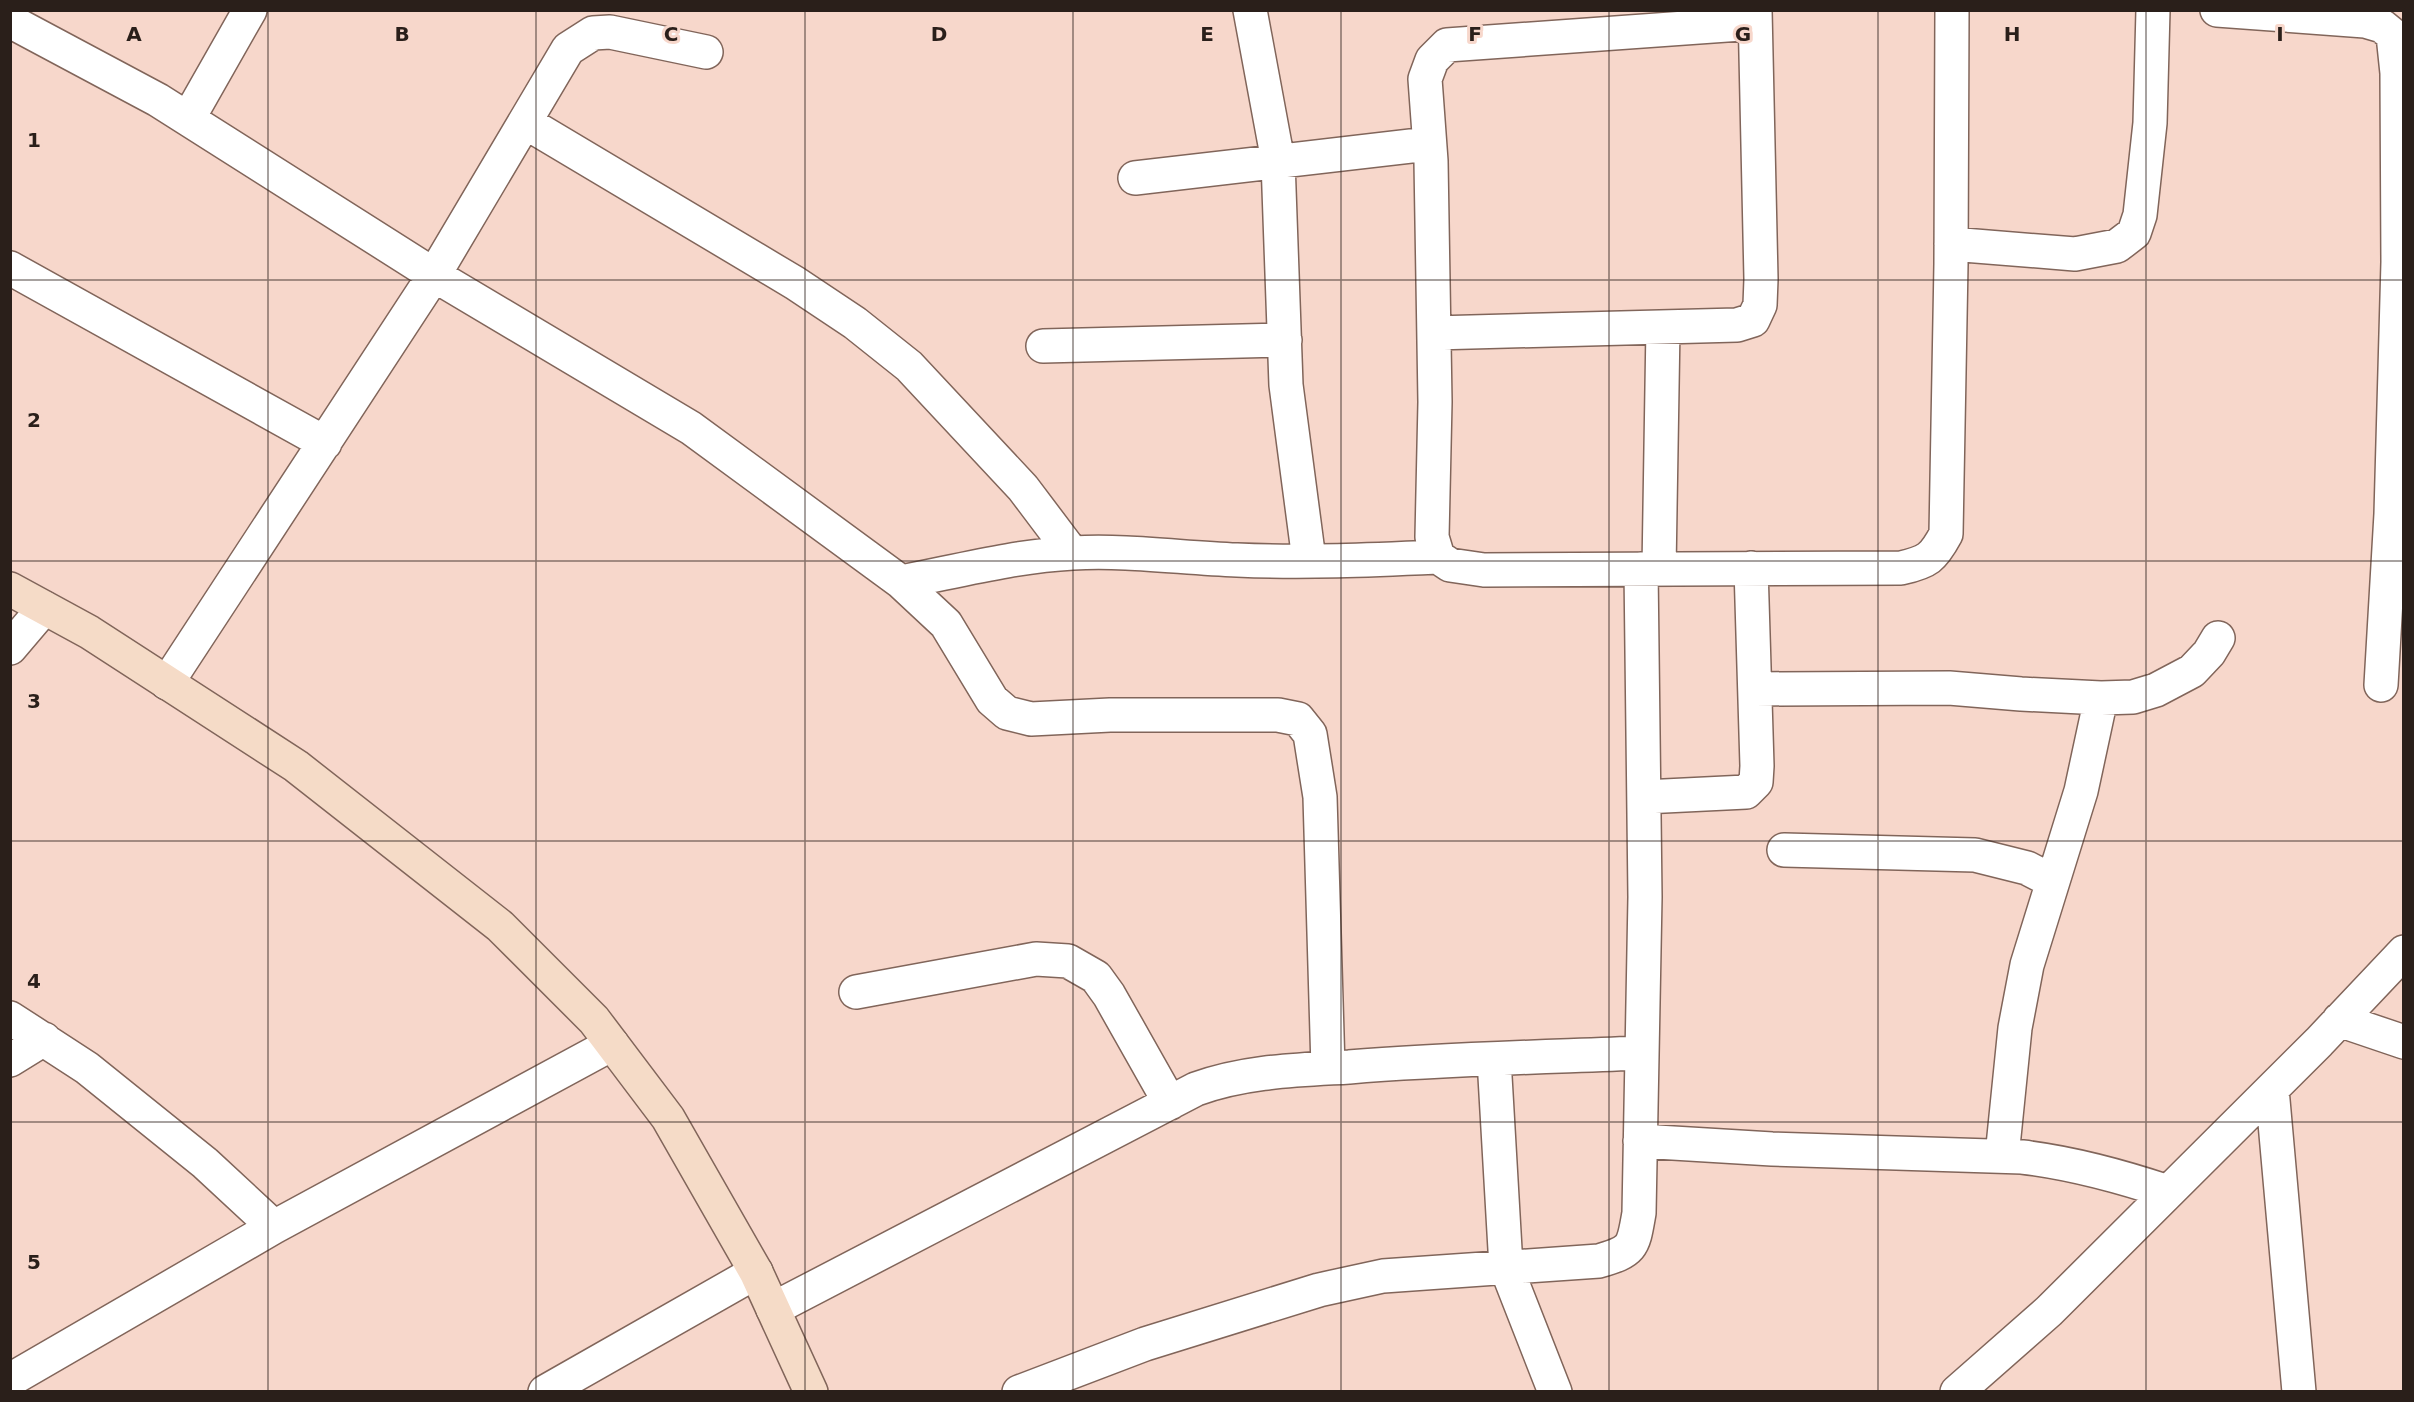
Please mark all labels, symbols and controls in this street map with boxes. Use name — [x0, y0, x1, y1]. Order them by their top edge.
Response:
text: A — [126, 22, 142, 46]
text: B — [394, 22, 410, 46]
text: C — [664, 22, 678, 46]
text: D — [931, 22, 947, 46]
text: E — [1200, 22, 1214, 46]
text: F — [1468, 22, 1482, 46]
text: G — [1735, 22, 1751, 46]
text: H — [2004, 22, 2020, 46]
text: I — [2276, 22, 2284, 46]
text: 1 — [27, 128, 41, 152]
text: 2 — [27, 408, 41, 432]
text: 3 — [27, 689, 41, 713]
text: 4 — [27, 969, 41, 993]
text: 5 — [27, 1250, 41, 1274]

